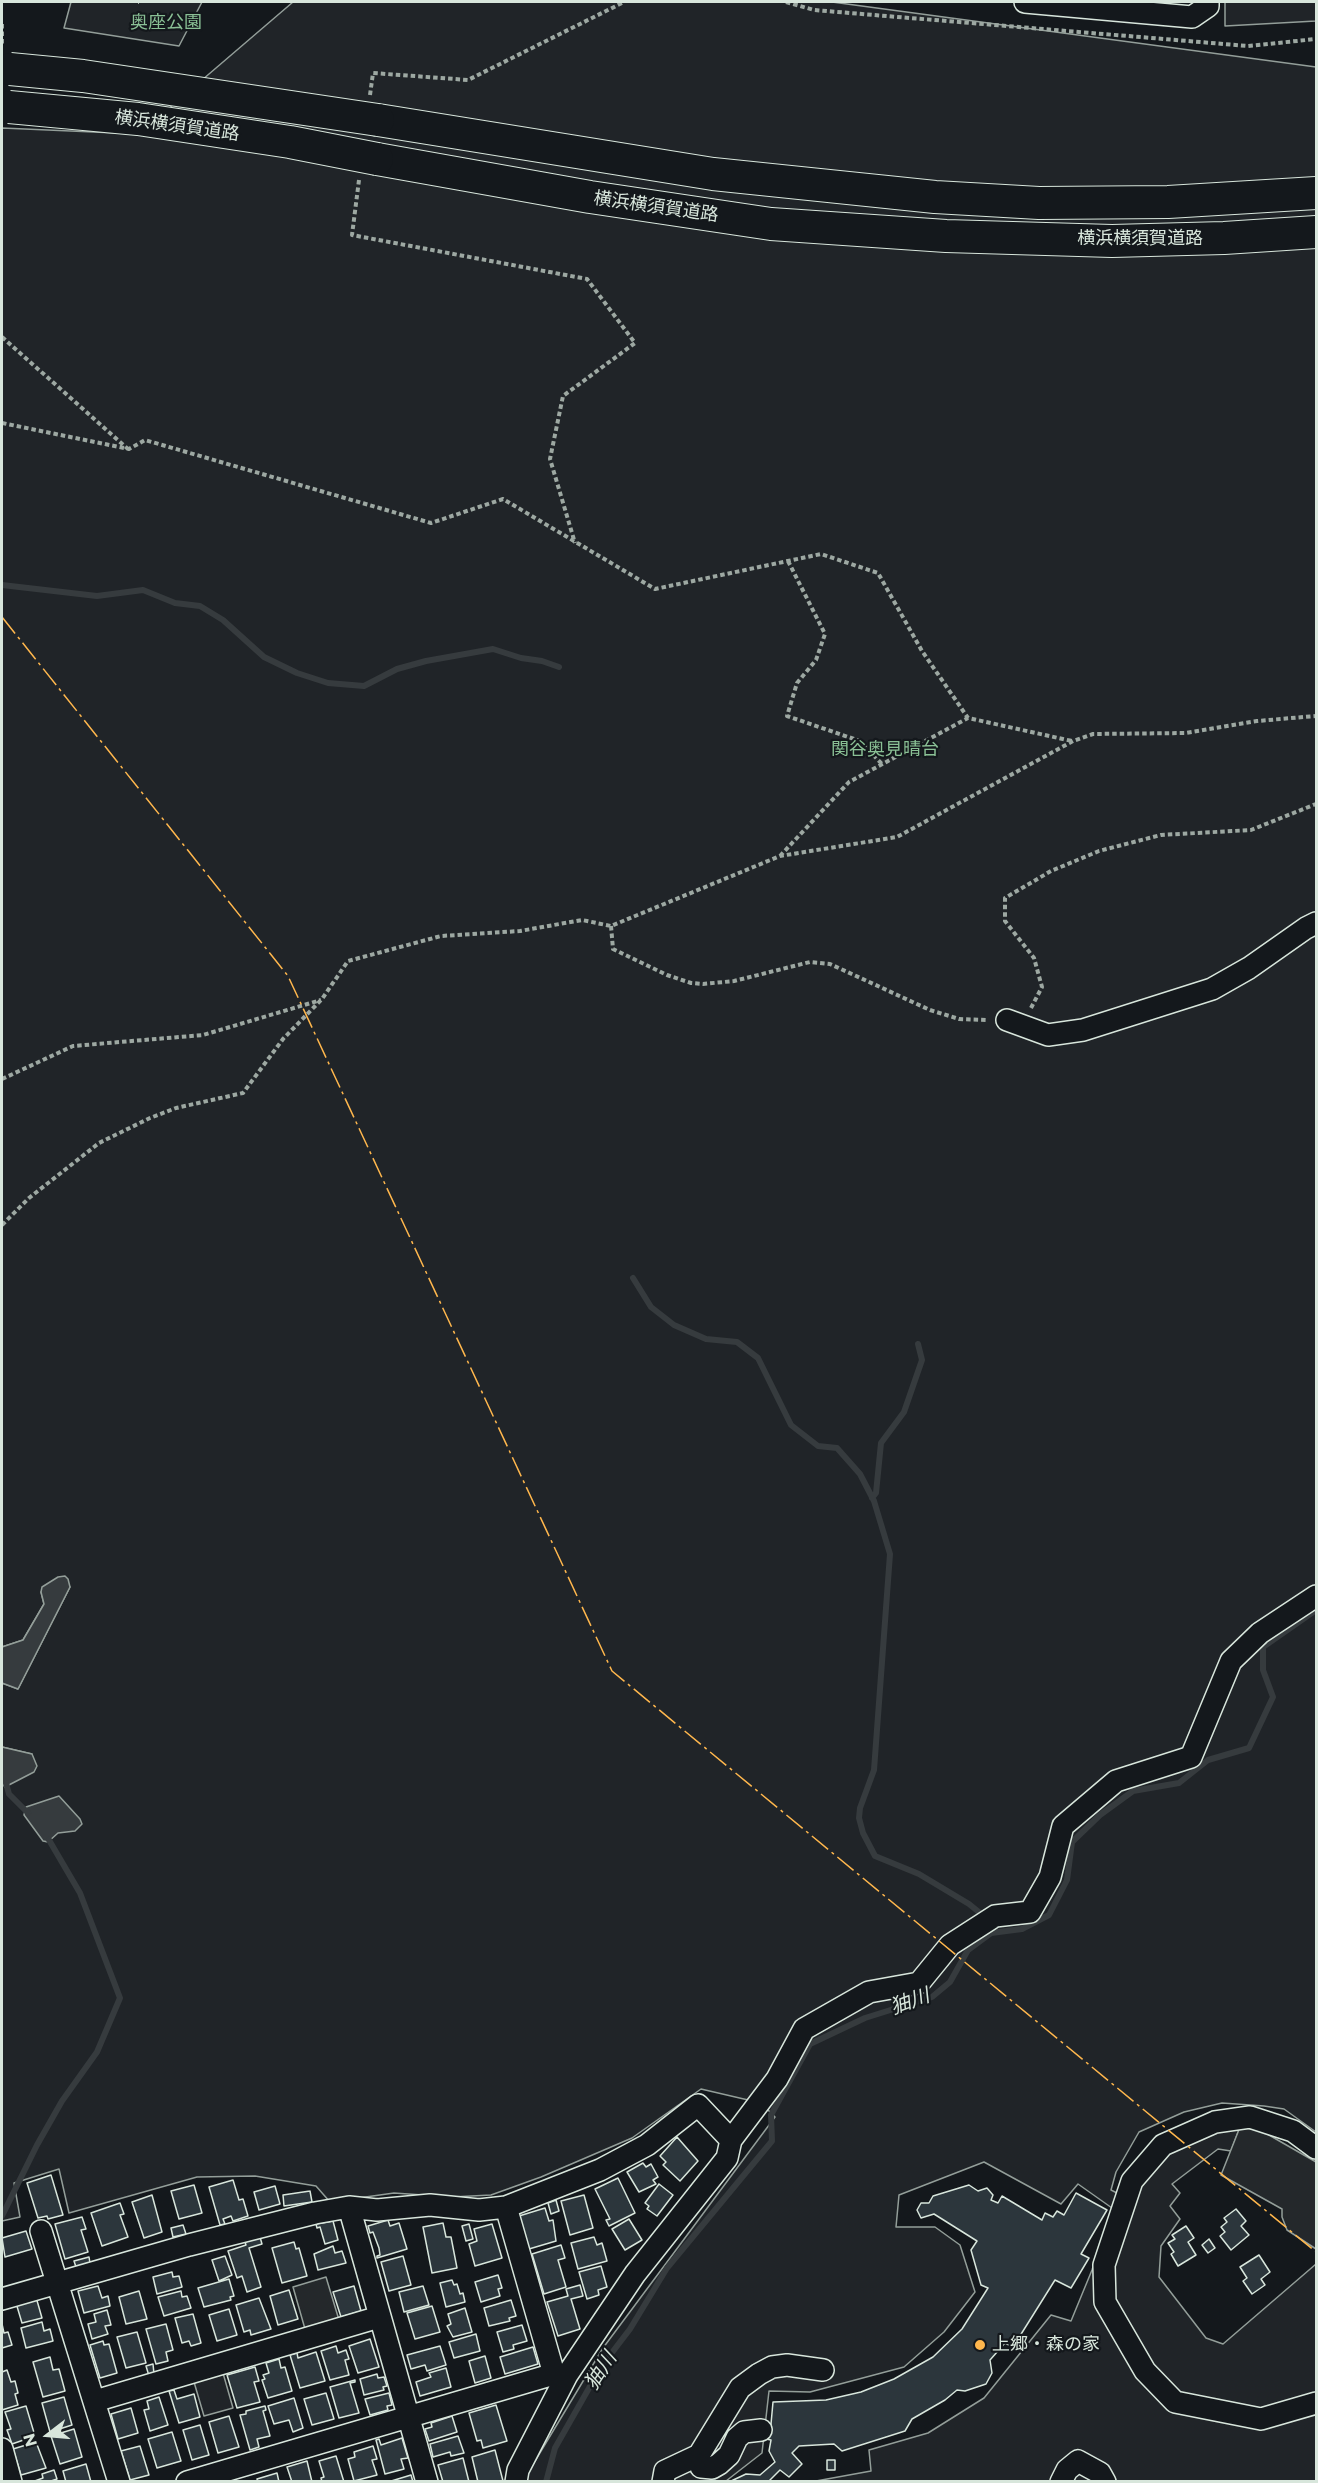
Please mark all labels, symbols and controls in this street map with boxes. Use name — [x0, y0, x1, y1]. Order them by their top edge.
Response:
park label: 奥座公園 — [130, 12, 202, 34]
street label: 横浜横須賀道路 — [113, 107, 241, 145]
street label: 横浜横須賀道路 — [592, 188, 720, 226]
street label: 横浜横須賀道路 — [1077, 228, 1203, 250]
park label: 関谷奥見晴台 — [831, 739, 939, 761]
water label: 㹨川 — [887, 1984, 933, 2020]
place label: 上郷・森の家 — [992, 2334, 1100, 2356]
marker: 上郷・森の家 — [973, 2338, 987, 2352]
water label: 㹨川 — [580, 2348, 622, 2394]
north arrow — [18, 2405, 78, 2465]
text: N — [19, 2431, 41, 2449]

